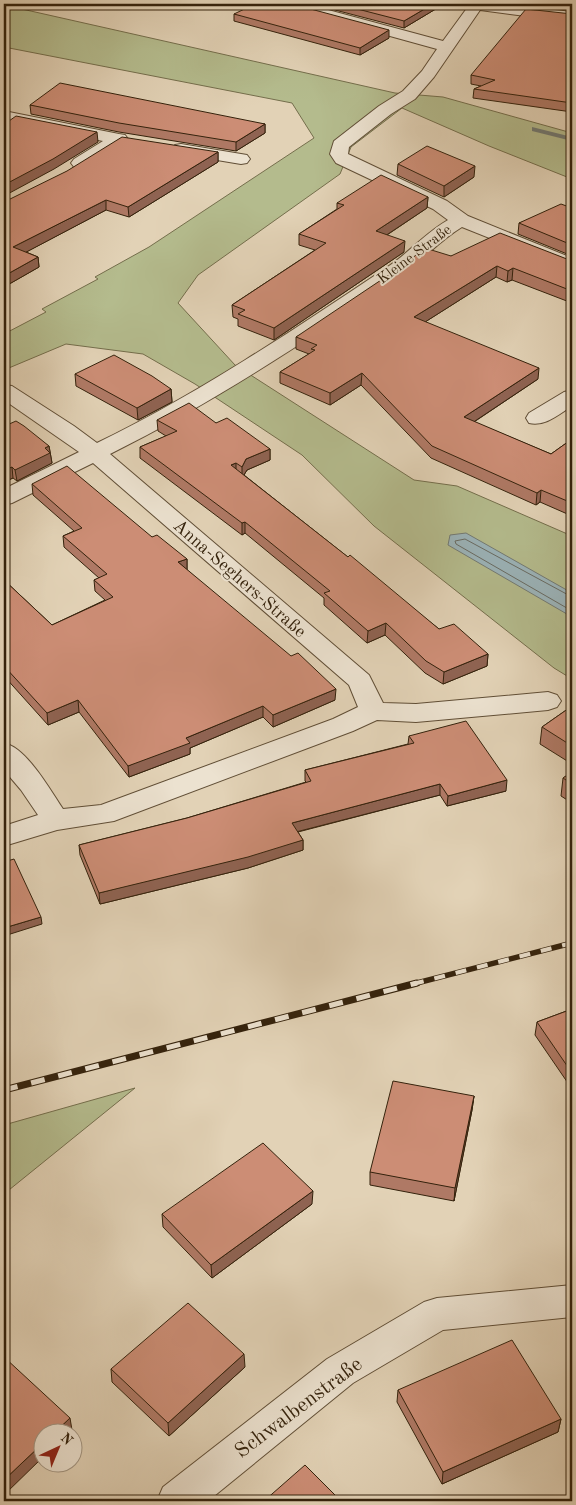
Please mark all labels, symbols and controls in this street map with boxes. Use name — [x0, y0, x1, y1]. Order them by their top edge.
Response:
street label: Kleine Straße — [375, 223, 455, 288]
street label: Anna-Seghers-Straße — [170, 516, 309, 641]
street label: Schwalbenstraße — [231, 1354, 366, 1463]
north arrow — [32, 1422, 82, 1472]
text: N — [58, 1431, 75, 1448]

